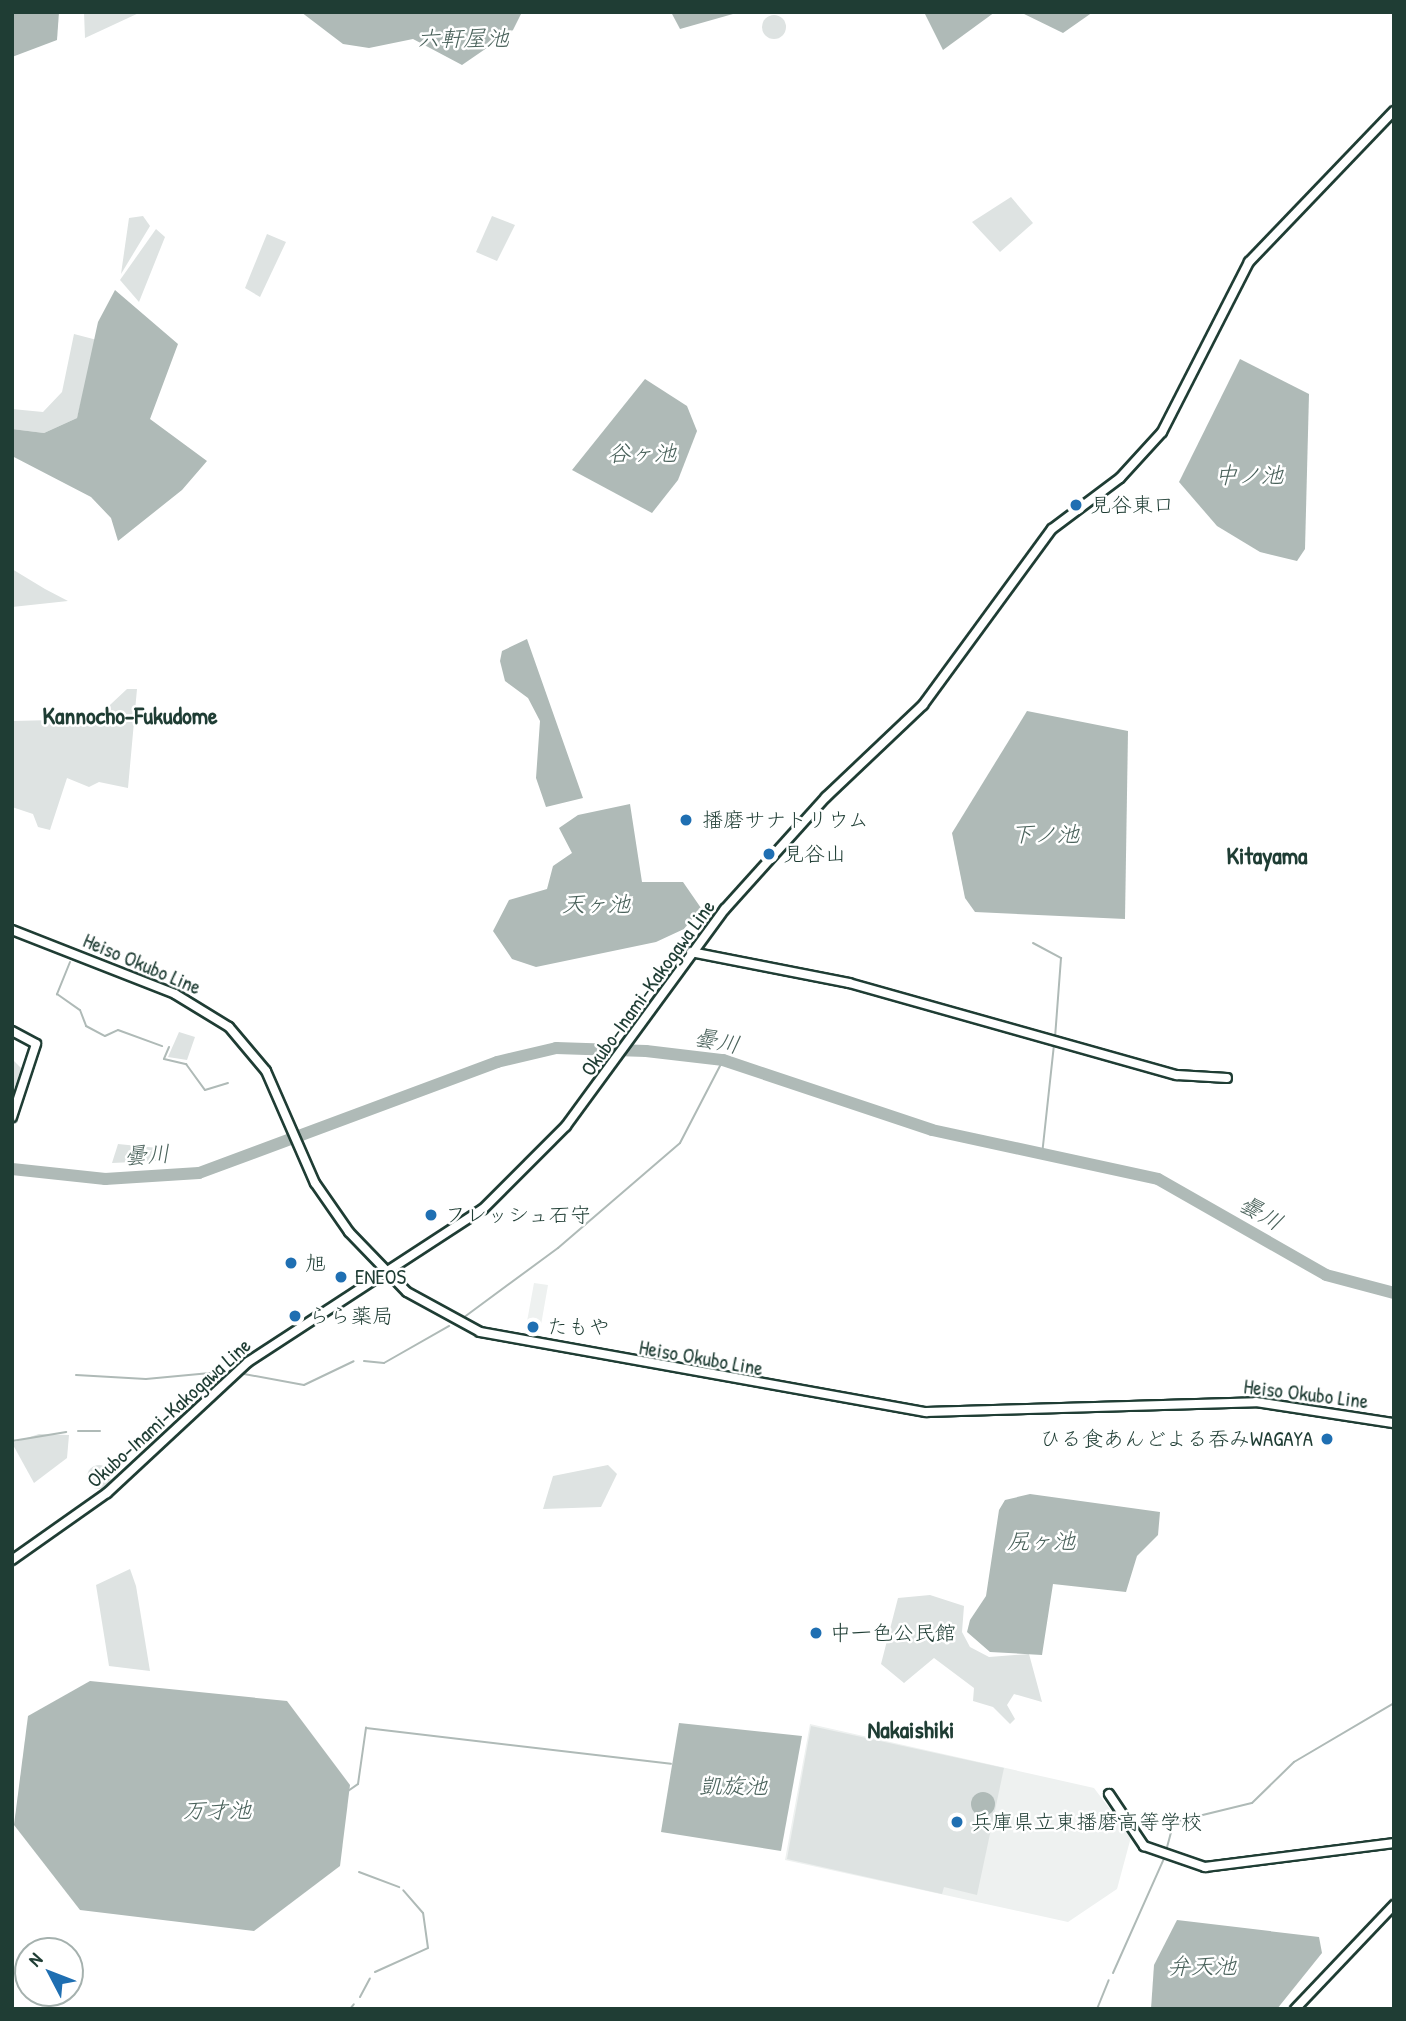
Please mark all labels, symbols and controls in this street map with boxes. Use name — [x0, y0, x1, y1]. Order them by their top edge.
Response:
water label: 六軒屋池 — [417, 24, 509, 52]
water label: 谷ヶ池 — [608, 439, 676, 467]
water label: 中ノ池 — [1215, 461, 1283, 489]
place label: 見谷東口 — [1090, 492, 1174, 518]
marker: 見谷東口 — [1068, 497, 1084, 513]
district label: Kannocho-Fukudome — [42, 702, 218, 730]
place label: 播磨サナトリウム — [702, 807, 870, 833]
marker: 播磨サナトリウム — [676, 810, 696, 830]
water label: 下ノ池 — [1011, 820, 1079, 848]
place label: 見谷山 — [783, 841, 846, 867]
district label: Kitayama — [1227, 842, 1307, 870]
marker: 見谷山 — [761, 846, 777, 862]
water label: 天ヶ池 — [562, 890, 630, 918]
street label: Okubo-Inami-Kakogawa Line — [576, 895, 720, 1081]
street label: Heiso Okubo Line — [79, 928, 205, 1000]
water label: 曇川 — [692, 1023, 742, 1059]
water label: 曇川 — [123, 1140, 171, 1170]
water label: 曇川 — [1234, 1190, 1288, 1236]
place label: フレッシュ石守 — [445, 1202, 592, 1228]
marker: フレッシュ石守 — [423, 1207, 439, 1223]
place label: 旭 — [305, 1250, 326, 1276]
marker: 旭 — [283, 1255, 299, 1271]
place label: ENEOS — [355, 1264, 406, 1290]
marker: ENEOS — [333, 1269, 349, 1285]
place label: らら薬局 — [309, 1303, 393, 1329]
marker: らら薬局 — [287, 1308, 303, 1324]
place label: たもや — [547, 1314, 610, 1340]
marker: たもや — [525, 1319, 541, 1335]
street label: Okubo-Inami-Kakogawa Line — [82, 1333, 256, 1493]
street label: Heiso Okubo Line — [637, 1335, 765, 1381]
street label: Heiso Okubo Line — [1242, 1374, 1370, 1414]
place label: ひる食あんどよる吞みWAGAYA — [1040, 1426, 1313, 1452]
marker: ひる食あんどよる吞みWAGAYA — [1319, 1431, 1335, 1447]
water label: 尻ヶ池 — [1007, 1527, 1075, 1555]
place label: 中一色公民館 — [830, 1620, 956, 1646]
marker: 中一色公民館 — [808, 1625, 824, 1641]
district label: Nakaishiki — [868, 1716, 954, 1744]
water label: 凱旋池 — [699, 1772, 767, 1800]
water label: 万才池 — [183, 1796, 251, 1824]
place label: 兵庫県立東播磨高等学校 — [971, 1809, 1202, 1835]
marker: 兵庫県立東播磨高等学校 — [949, 1814, 965, 1830]
north arrow — [14, 1937, 84, 2007]
text: N — [22, 1947, 48, 1972]
water label: 弁天池 — [1168, 1952, 1236, 1980]

